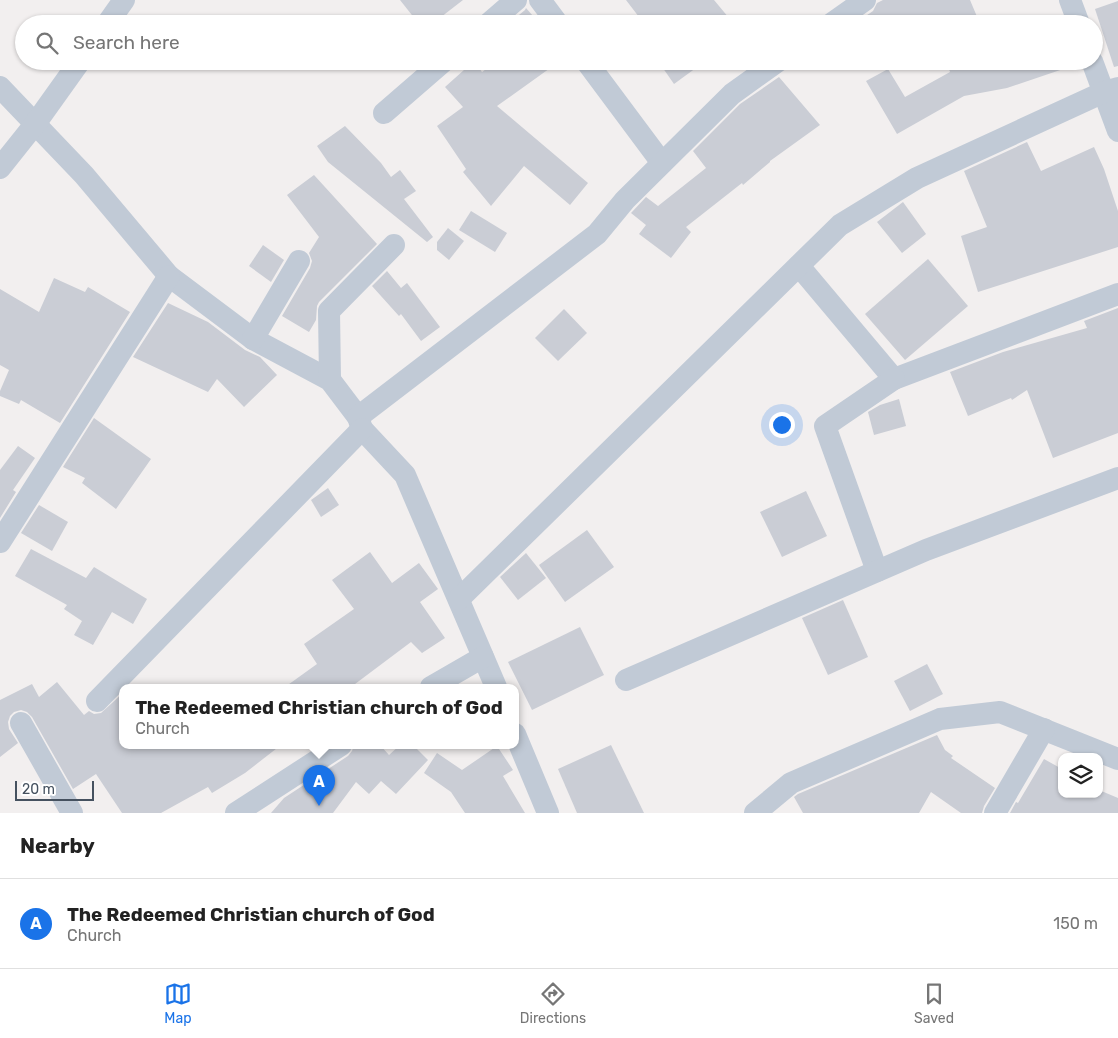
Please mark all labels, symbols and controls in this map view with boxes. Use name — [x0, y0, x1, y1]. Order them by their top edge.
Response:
search box — [15, 15, 1103, 70]
icon: search — [33, 29, 61, 57]
text: Search here — [73, 31, 180, 54]
your location — [769, 412, 795, 438]
popup — [119, 684, 519, 749]
text: The Redeemed Christian church of God — [135, 696, 503, 719]
text: Church — [135, 719, 190, 738]
map controls — [1058, 753, 1103, 798]
button: layers — [1058, 753, 1103, 798]
pin: A — [303, 765, 335, 806]
scale bar — [15, 778, 94, 801]
text: 20 m — [22, 781, 55, 798]
text: Nearby — [20, 833, 95, 858]
text: The Redeemed Christian church of God — [67, 903, 435, 926]
text: A — [30, 914, 42, 933]
text: 150 m — [1053, 914, 1098, 933]
text: Church — [67, 926, 122, 945]
tab: Map — [164, 980, 192, 1027]
tab: Directions — [520, 980, 586, 1027]
tab: Saved — [914, 980, 954, 1027]

